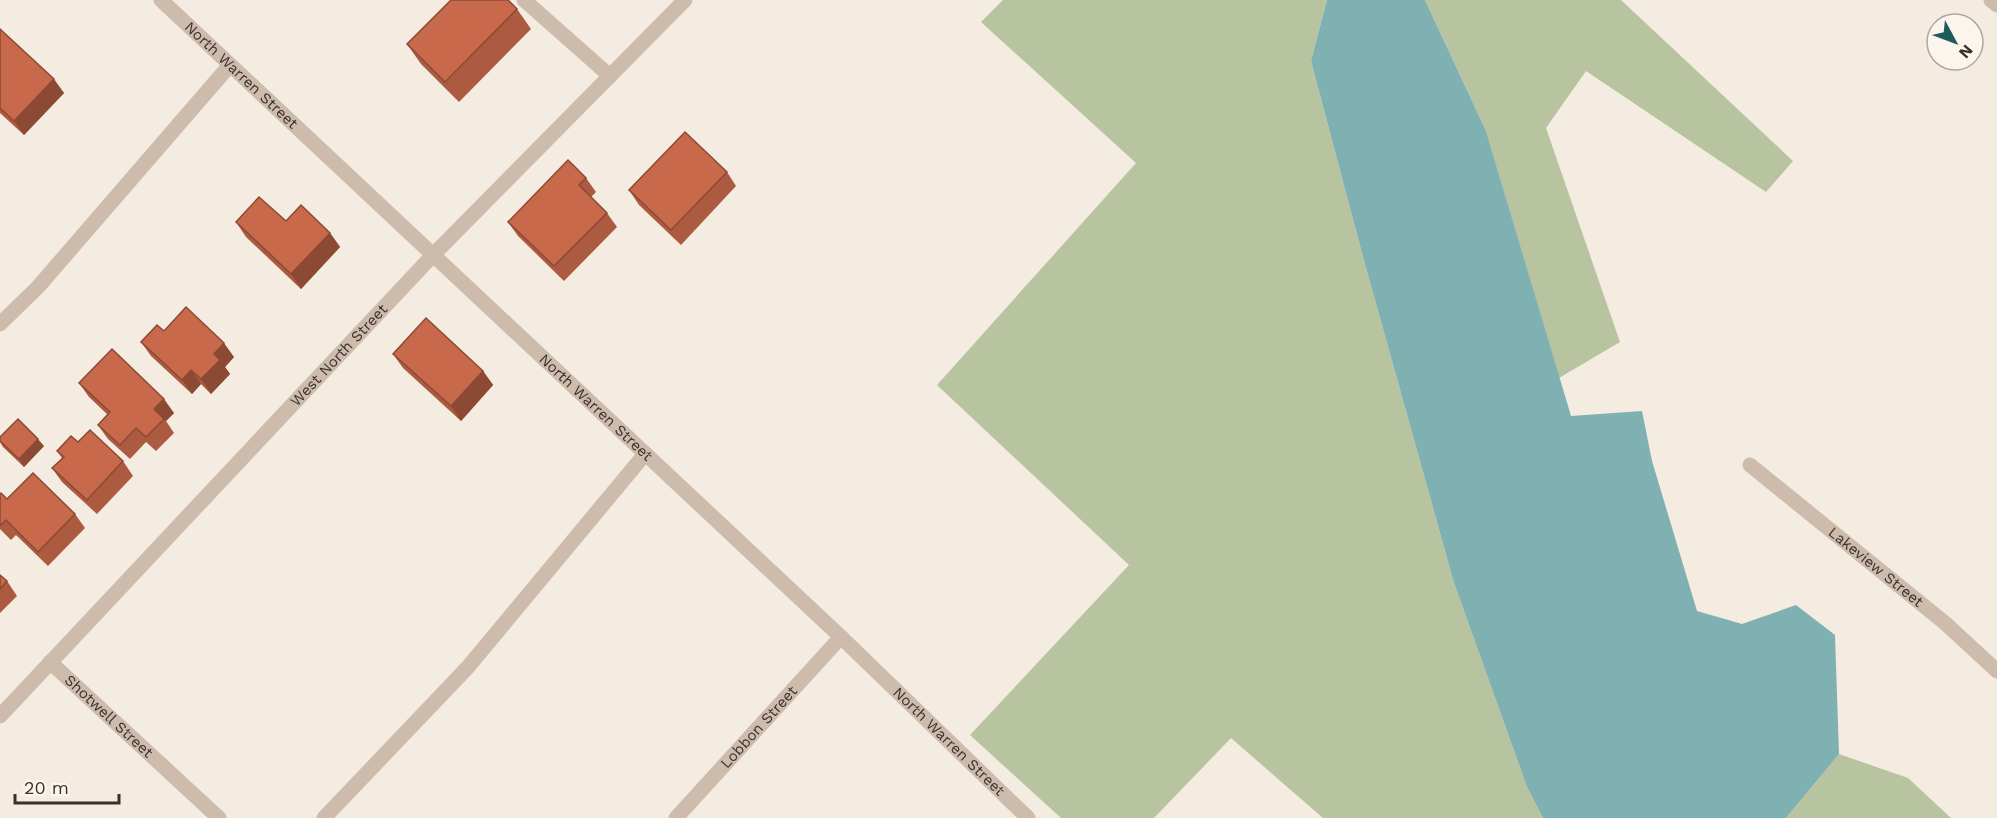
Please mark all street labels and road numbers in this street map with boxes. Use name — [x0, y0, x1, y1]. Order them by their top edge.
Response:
street label: North Warren Street — [181, 18, 302, 133]
street label: West North Street — [287, 300, 392, 410]
street label: North Warren Street — [536, 350, 657, 465]
street label: Lakeview Street — [1825, 523, 1928, 611]
street label: Shotwell Street — [61, 671, 157, 762]
street label: Lobbon Street — [717, 682, 801, 772]
street label: North Warren Street — [889, 683, 1009, 800]

